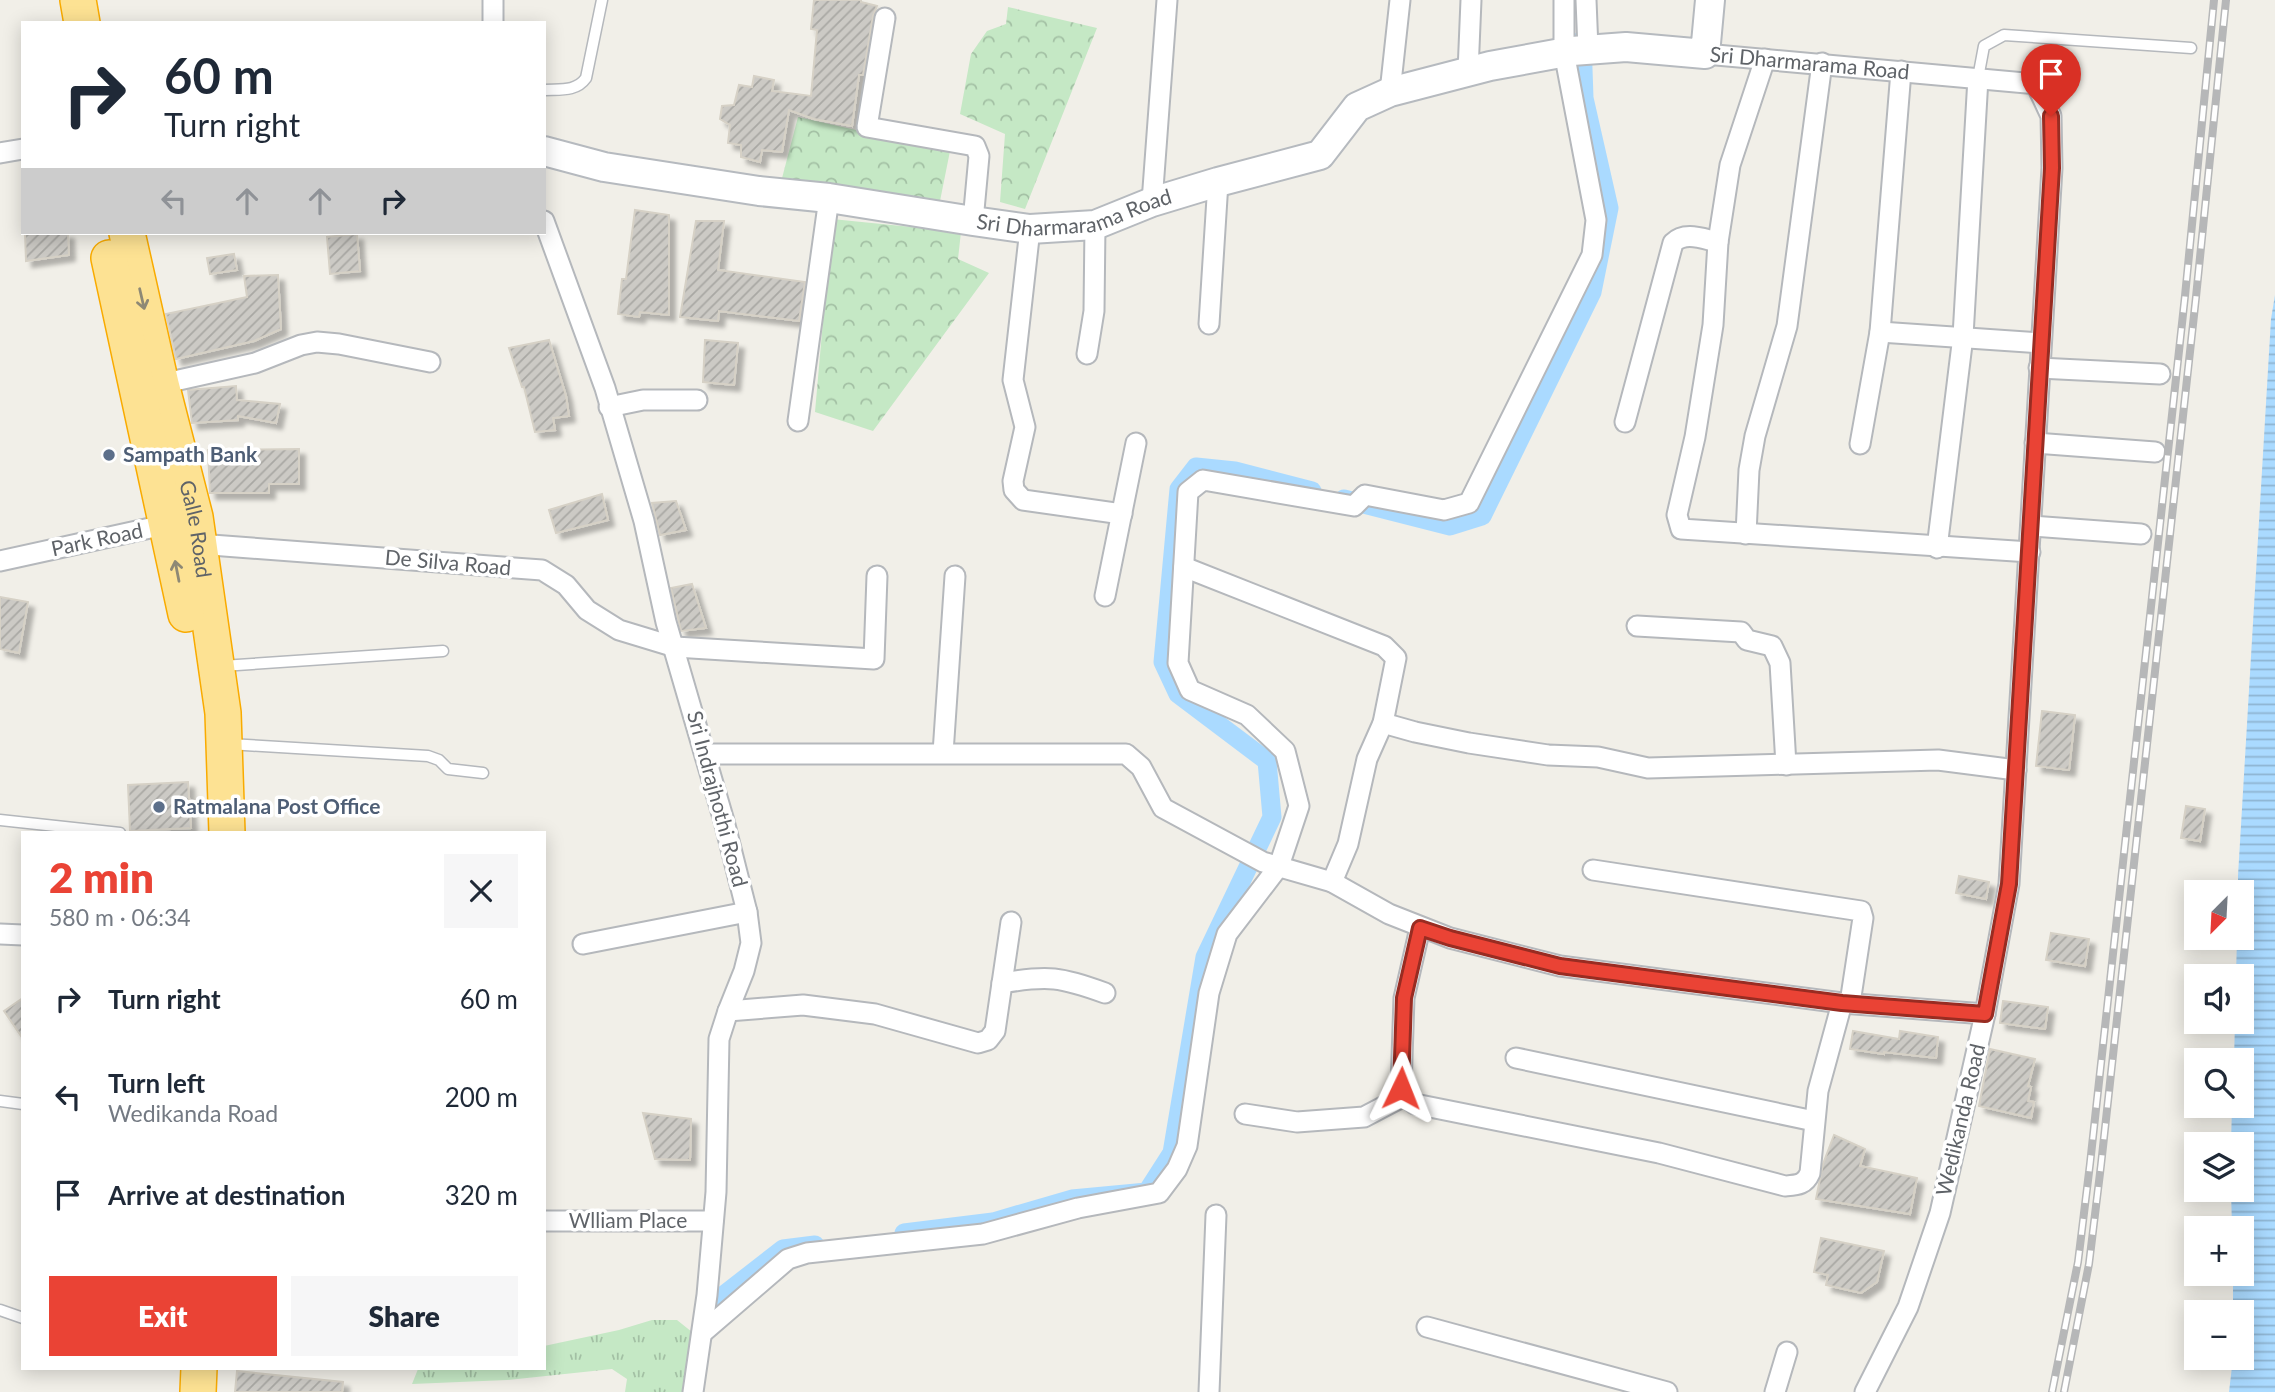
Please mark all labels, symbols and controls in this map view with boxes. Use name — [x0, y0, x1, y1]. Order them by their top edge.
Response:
street label: Sri Dharmarama Road — [1709, 40, 1911, 83]
pin — [2021, 44, 2081, 116]
text: 60 m — [164, 46, 274, 104]
icon: right — [49, 49, 140, 140]
icon: arrive — [2032, 55, 2070, 93]
text: Turn right — [164, 105, 300, 144]
icon: left — [155, 182, 193, 220]
icon: ahead — [228, 182, 266, 220]
icon: ahead — [301, 182, 339, 220]
icon: right — [374, 182, 412, 220]
street label: Sri Dharmarama Road — [975, 183, 1174, 240]
one-way arrow — [136, 287, 149, 310]
place label: Sampath Bank — [123, 441, 258, 466]
marker: Sampath Bank — [101, 447, 117, 463]
street label: Galle Road — [175, 477, 218, 579]
street label: Park Road — [49, 517, 145, 560]
street label: De Silva Road — [384, 544, 512, 579]
one-way arrow — [170, 560, 184, 583]
street label: Sri Indrajhothi Road — [683, 708, 754, 889]
place label: Ratmalana Post Office — [173, 793, 381, 818]
marker: Ratmalana Post Office — [151, 799, 167, 815]
text: 2 min — [49, 852, 154, 902]
button: close — [444, 854, 518, 928]
north arrow — [2184, 880, 2254, 950]
map controls — [2184, 880, 2254, 1370]
text: 580 m · 06:34 — [49, 903, 191, 931]
button: sound — [2184, 964, 2254, 1034]
icon: right — [49, 980, 87, 1018]
text: Turn right — [108, 983, 221, 1015]
text: 60 m — [460, 983, 518, 1015]
street label: Wedikanda Road — [1930, 1041, 1989, 1198]
button: search — [2184, 1048, 2254, 1118]
position arrow — [1364, 1051, 1438, 1125]
text: Turn left — [108, 1067, 205, 1099]
icon: left — [49, 1078, 87, 1116]
text: 200 m — [445, 1081, 518, 1113]
text: Wedikanda Road — [108, 1099, 278, 1127]
button: layers — [2184, 1132, 2254, 1202]
icon: arrive — [49, 1176, 87, 1214]
text: Arrive at destination — [108, 1179, 345, 1211]
text: 320 m — [445, 1179, 518, 1211]
street label: Wlliam Place — [569, 1207, 687, 1232]
button: + — [2184, 1216, 2254, 1286]
button: Exit — [49, 1276, 277, 1356]
button: Share — [291, 1276, 518, 1356]
button: − — [2184, 1300, 2254, 1370]

